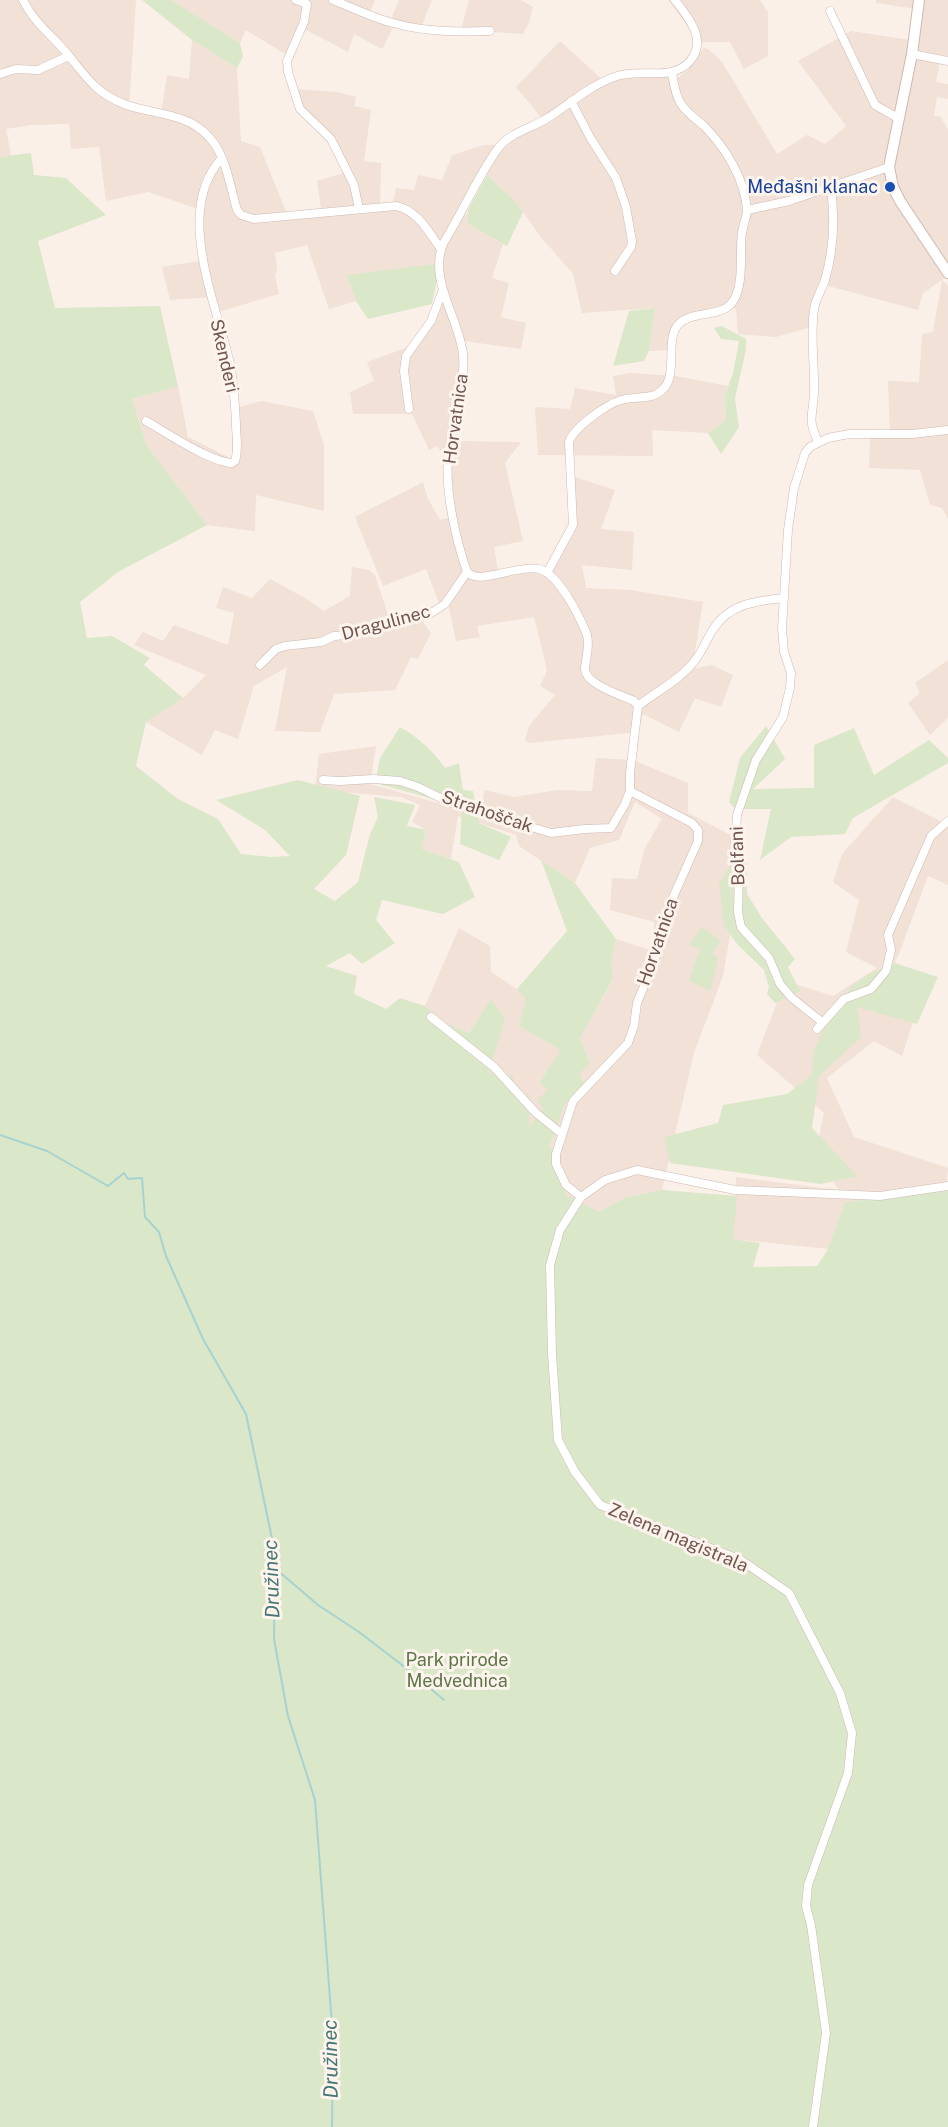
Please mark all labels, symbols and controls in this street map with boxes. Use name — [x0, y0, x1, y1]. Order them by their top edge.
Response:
place label: Međašni klanac — [747, 176, 878, 198]
marker: Međašni klanac — [883, 180, 897, 194]
street label: Skenderi — [205, 317, 243, 395]
street label: Horvatnica — [439, 372, 473, 466]
street label: Dragulinec — [339, 601, 433, 645]
street label: Strahoščak — [439, 786, 535, 838]
street label: Bolfani — [726, 826, 750, 886]
street label: Horvatnica — [633, 895, 683, 989]
street label: Zelena magistrala — [605, 1499, 751, 1577]
water label: Družinec — [259, 1539, 285, 1619]
park label: Park prirode Medvednica — [405, 1649, 509, 1692]
water label: Družinec — [318, 2019, 344, 2099]

